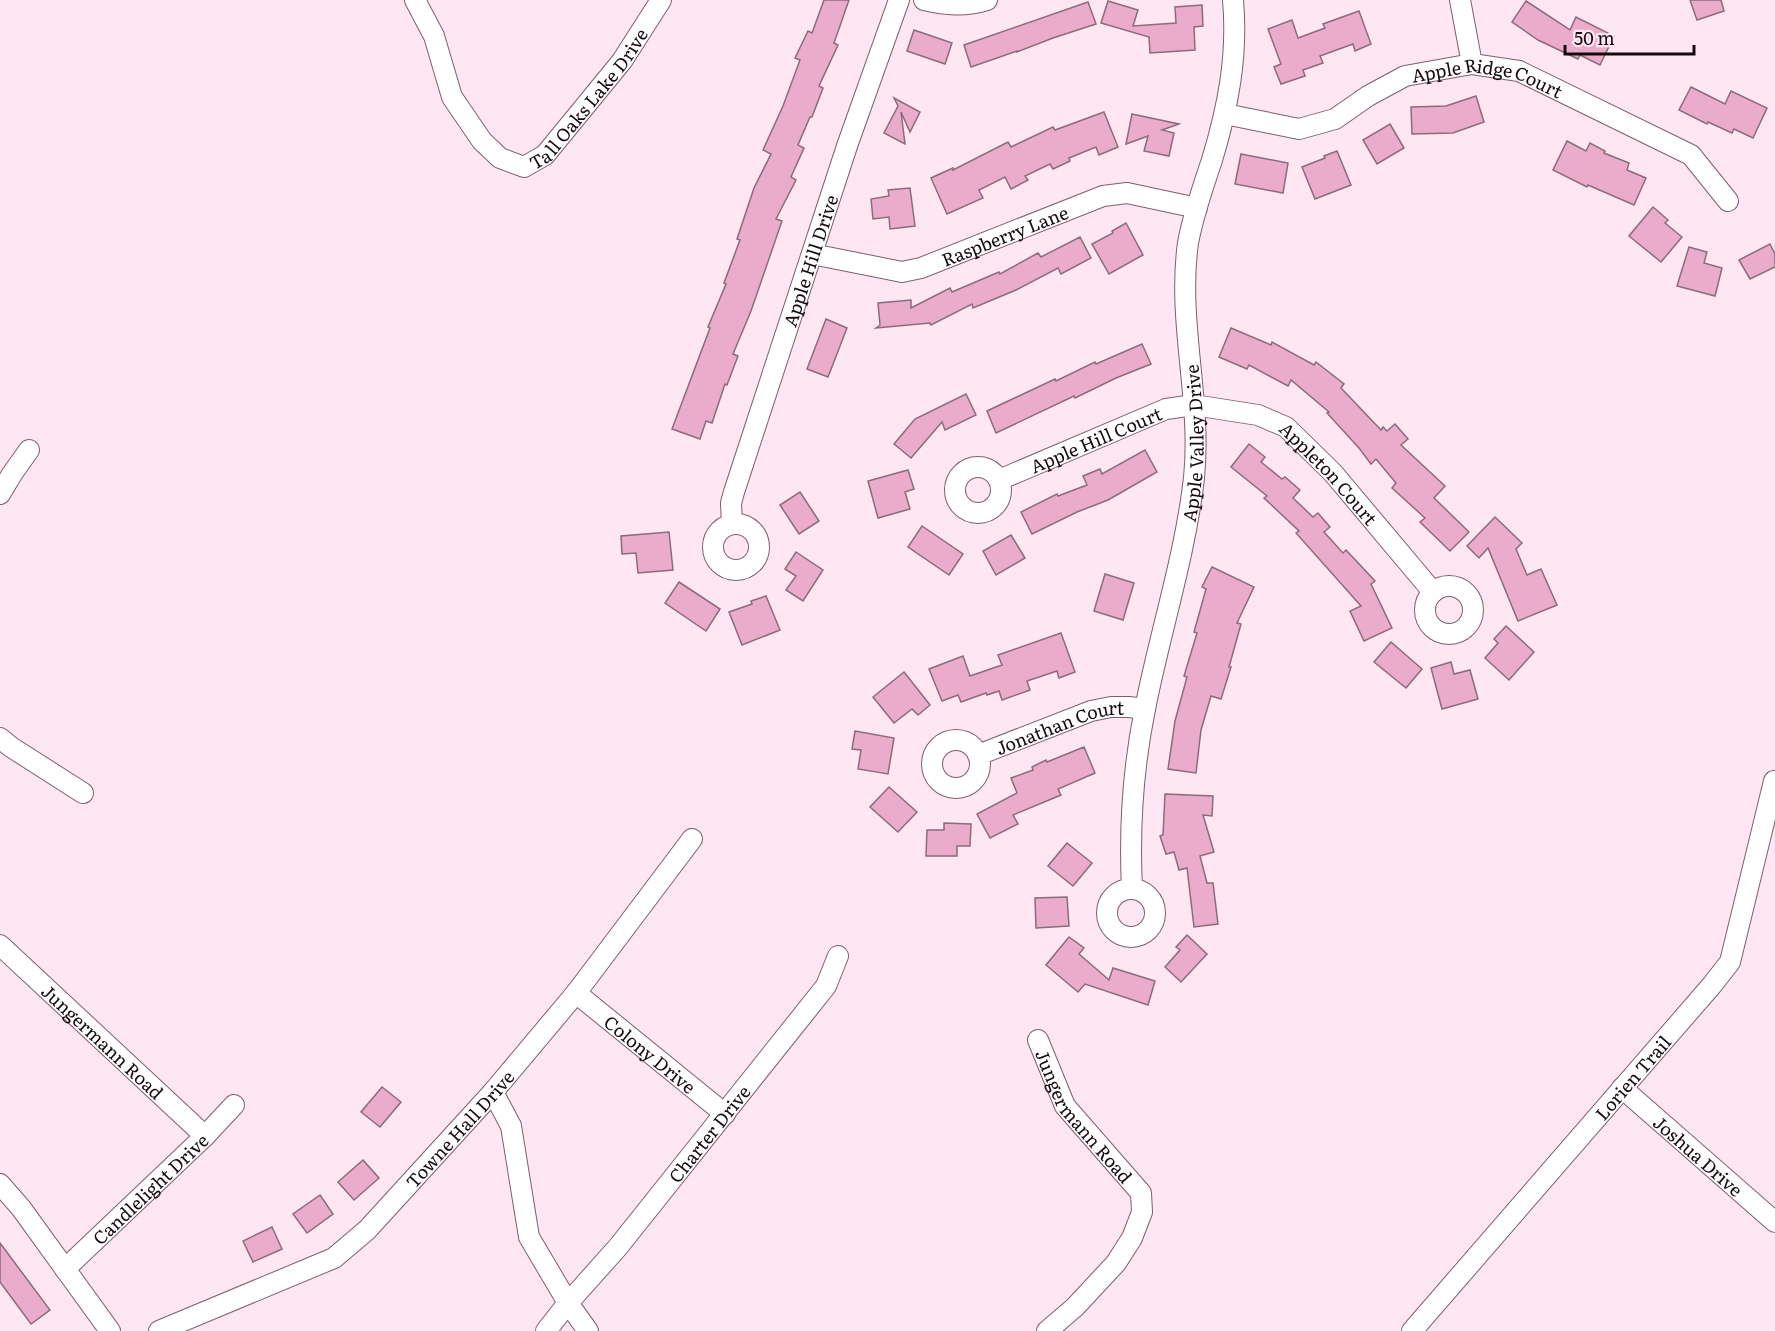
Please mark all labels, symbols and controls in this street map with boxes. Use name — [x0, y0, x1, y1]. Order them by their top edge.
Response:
scale bar — [1565, 18, 1694, 56]
street label: Tall Oaks Lake Drive — [524, 22, 653, 175]
text: 50 m — [1574, 24, 1615, 51]
street label: Apple Ridge Court — [1409, 50, 1568, 104]
street label: Apple Hill Drive — [775, 191, 844, 330]
street label: Raspberry Lane — [937, 198, 1072, 272]
street label: Apple Valley Drive — [1174, 363, 1209, 524]
street label: Apple Hill Court — [1026, 399, 1166, 479]
street label: Appleton Court — [1274, 415, 1385, 531]
street label: Jonathan Court — [991, 694, 1125, 761]
street label: Jungermann Road — [36, 977, 170, 1105]
street label: Colony Drive — [599, 1008, 702, 1099]
street label: Lorien Trail — [1588, 1029, 1676, 1125]
street label: Jungermann Road — [1030, 1045, 1140, 1189]
street label: Towne Hall Drive — [399, 1064, 520, 1193]
street label: Charter Drive — [661, 1079, 756, 1188]
street label: Joshua Drive — [1648, 1108, 1749, 1202]
street label: Candlelight Drive — [86, 1127, 214, 1250]

